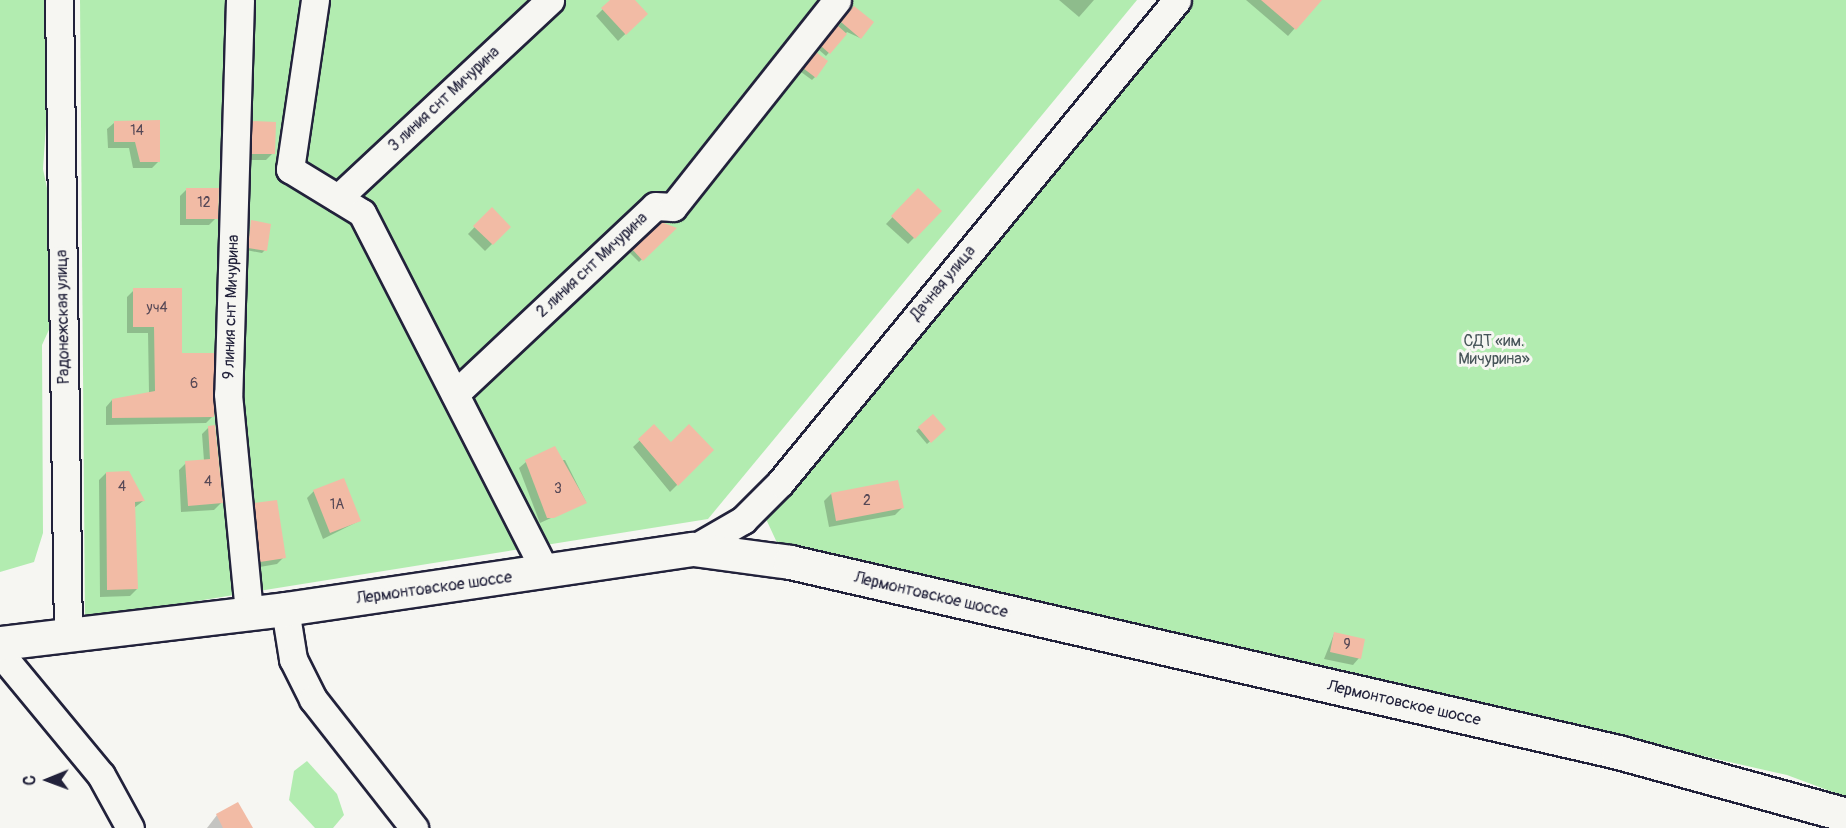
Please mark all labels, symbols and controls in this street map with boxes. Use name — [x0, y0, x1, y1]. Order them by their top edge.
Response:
street label: 3 линия снт Мичурина — [384, 42, 504, 156]
house number: 14 — [130, 123, 144, 139]
house number: 12 — [197, 195, 211, 211]
street label: 2 линия снт Мичурина — [532, 208, 652, 322]
street label: 9 линия снт Мичурина — [219, 234, 243, 380]
street label: Дачная улица — [906, 242, 980, 324]
street label: Радонежская улица — [52, 250, 74, 384]
house number: уч4 — [146, 300, 168, 316]
park label: СДТ «им. Мичурина» — [1458, 331, 1530, 369]
house number: 6 — [190, 376, 198, 392]
house number: 4 — [204, 474, 212, 490]
house number: 4 — [118, 479, 126, 495]
house number: 3 — [554, 481, 562, 497]
house number: 2 — [863, 493, 871, 509]
house number: 1А — [330, 497, 344, 513]
street label: Лермонтовское шоссе — [355, 568, 513, 608]
street label: Лермонтовское шоссе — [852, 568, 1010, 622]
house number: 9 — [1343, 637, 1351, 653]
street label: Лермонтовское шоссе — [1325, 676, 1483, 730]
north arrow — [18, 750, 78, 810]
text: С — [20, 775, 40, 785]

